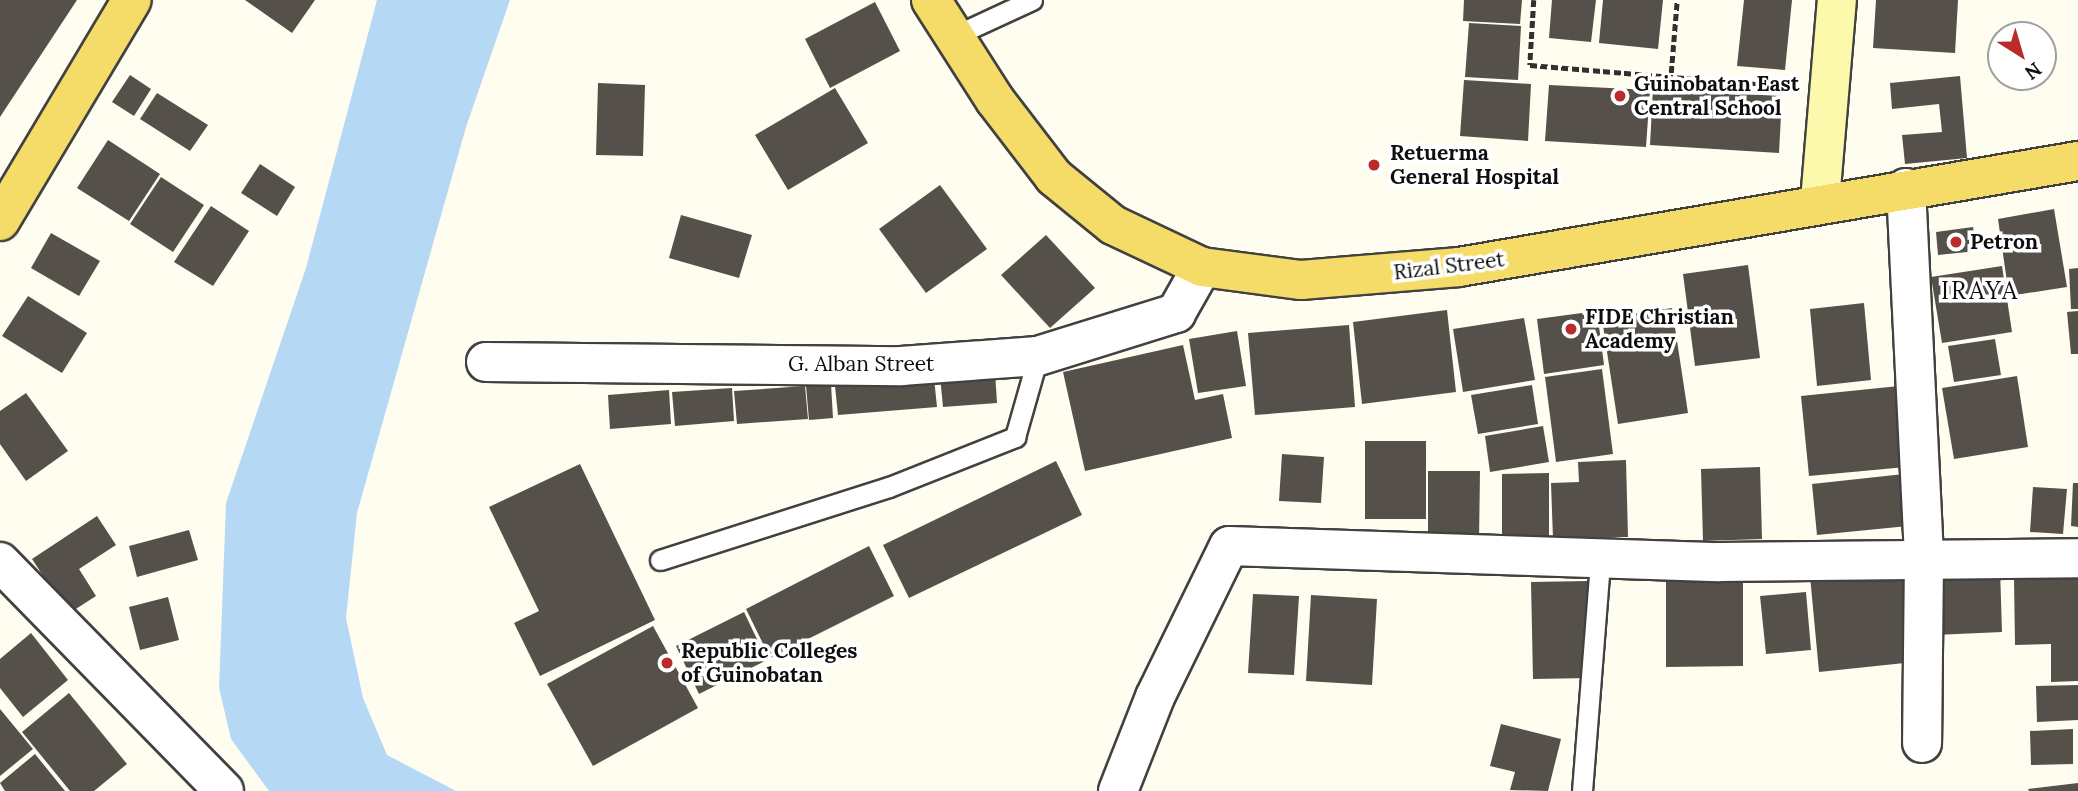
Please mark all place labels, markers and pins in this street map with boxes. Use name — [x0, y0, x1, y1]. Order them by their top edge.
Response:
place label: Guinobatan East Central School — [1634, 71, 1799, 121]
marker: Guinobatan East Central School — [1612, 88, 1628, 104]
place label: Retuerma General Hospital — [1390, 140, 1559, 190]
marker: Retuerma General Hospital — [1364, 155, 1384, 175]
place label: Petron — [1970, 229, 2038, 255]
marker: Petron — [1948, 234, 1964, 250]
place label: FIDE Christian Academy — [1585, 304, 1734, 354]
marker: FIDE Christian Academy — [1563, 321, 1579, 337]
place label: Republic Colleges of Guinobatan — [681, 638, 857, 688]
marker: Republic Colleges of Guinobatan — [659, 655, 675, 671]

